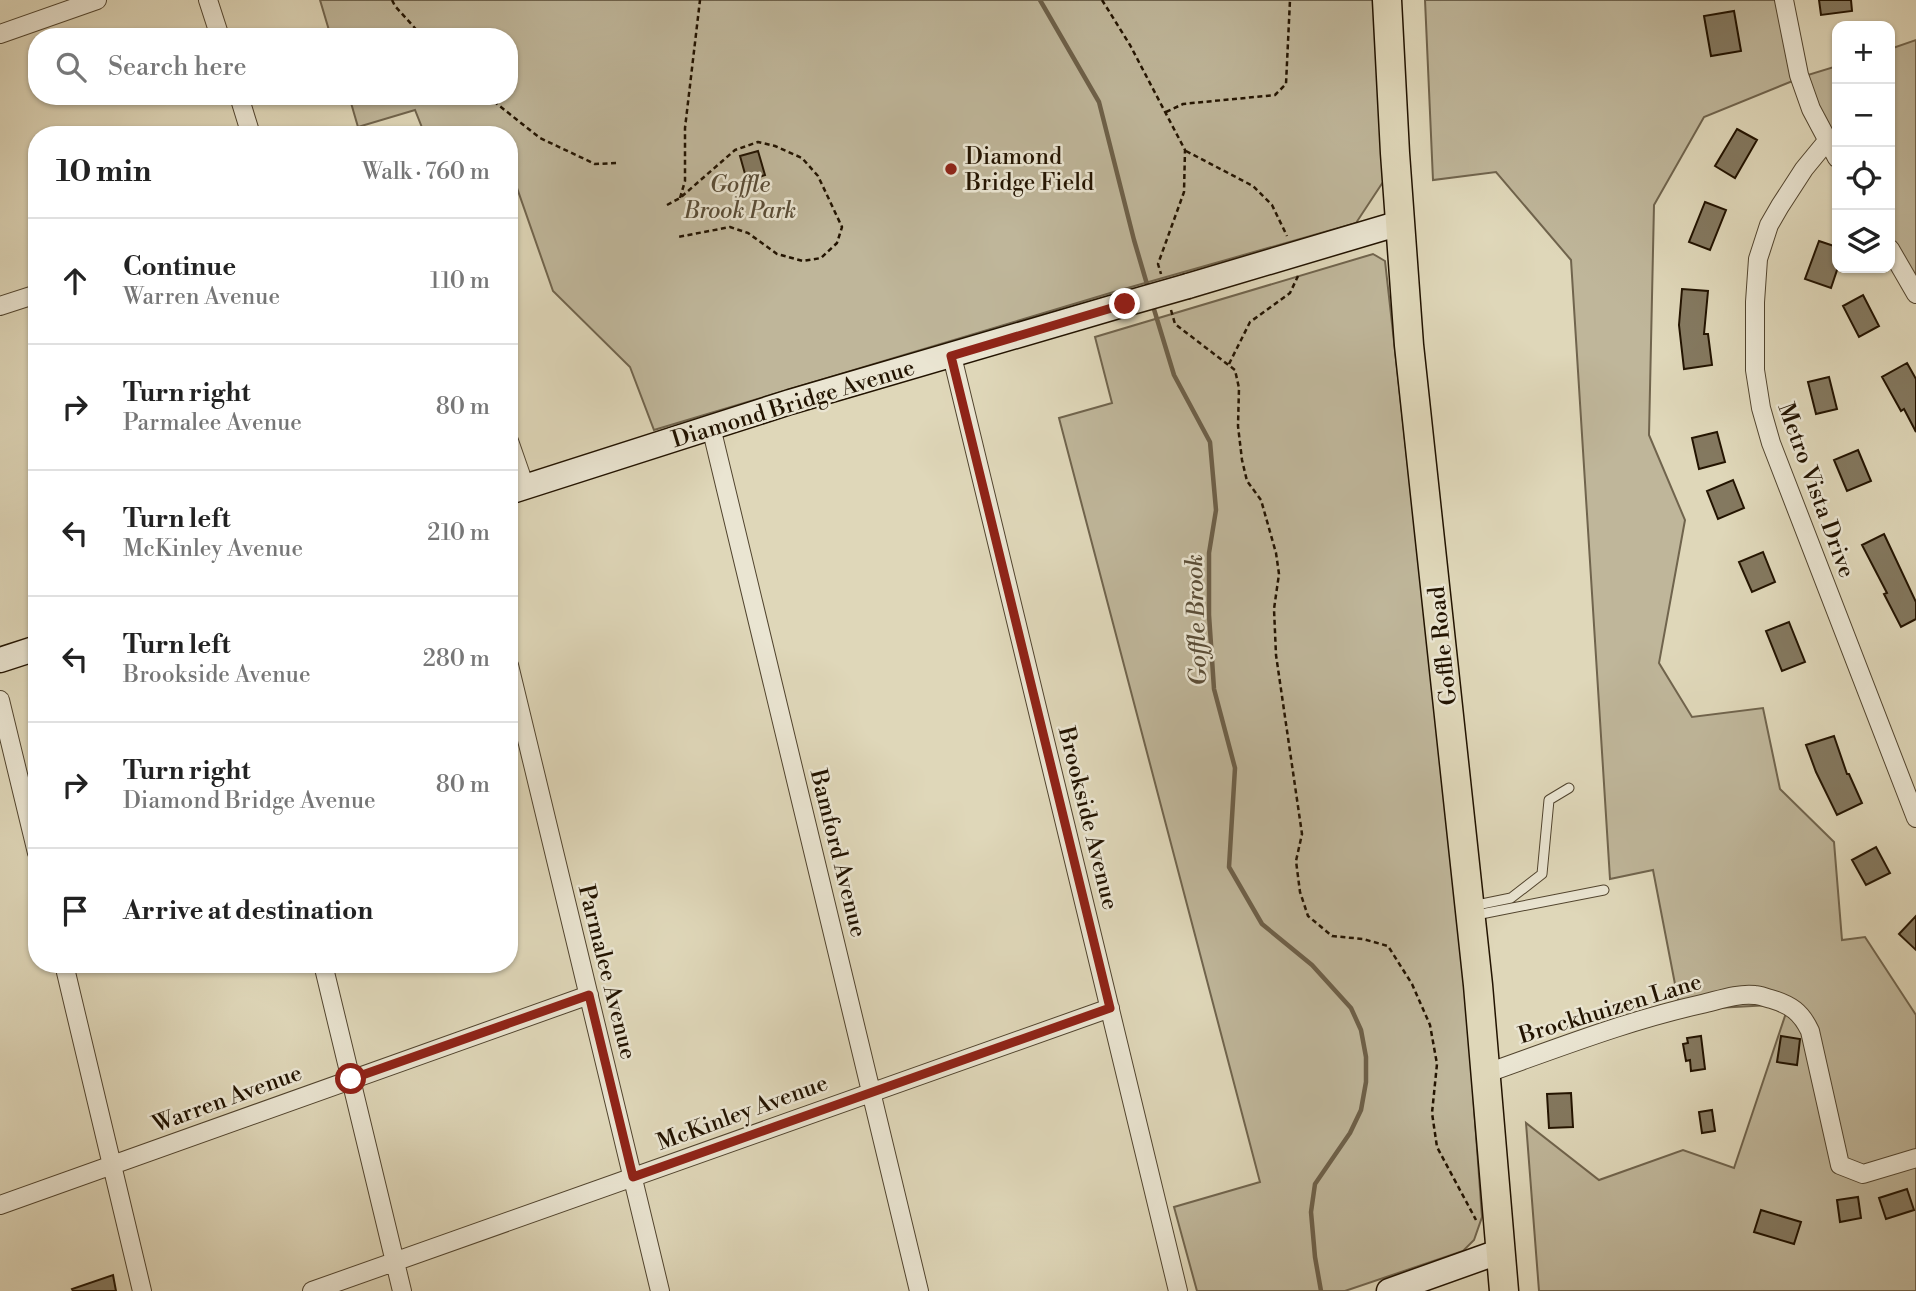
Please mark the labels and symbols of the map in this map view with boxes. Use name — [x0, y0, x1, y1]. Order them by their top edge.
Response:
place label: Diamond Bridge Field — [964, 143, 1094, 197]
marker: Diamond Bridge Field — [943, 161, 959, 177]
park label: Goffle Brook Park — [683, 171, 796, 225]
route end — [1109, 288, 1140, 319]
street label: Diamond Bridge Avenue — [668, 354, 918, 454]
street label: Metro Vista Drive — [1771, 399, 1861, 582]
water label: Goffle Brook — [1180, 554, 1214, 686]
street label: Goffle Road — [1423, 585, 1463, 707]
street label: Brookside Avenue — [1052, 723, 1124, 913]
street label: Bamford Avenue — [803, 765, 872, 940]
street label: Parmalee Avenue — [572, 882, 642, 1062]
street label: Brockhuizen Lane — [1514, 968, 1705, 1050]
street label: Warren Avenue — [148, 1059, 306, 1139]
route start — [335, 1063, 366, 1094]
street label: McKinley Avenue — [653, 1069, 832, 1157]

